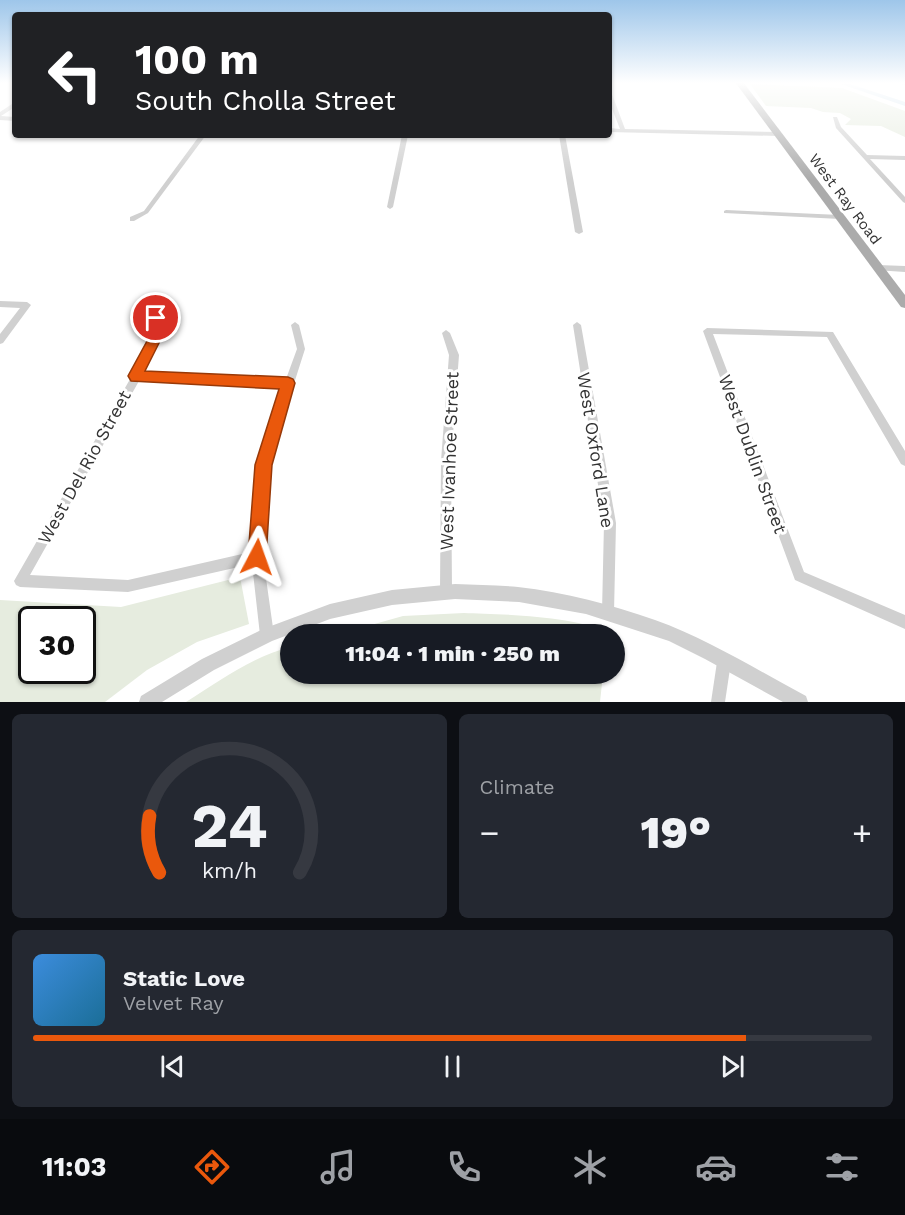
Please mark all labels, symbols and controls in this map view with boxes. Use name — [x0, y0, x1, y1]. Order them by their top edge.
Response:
text: 100 m — [135, 35, 259, 84]
icon: left — [36, 36, 114, 114]
text: South Cholla Street — [135, 85, 396, 117]
street label: West Ray Road — [805, 150, 885, 248]
pin — [130, 292, 181, 343]
icon: arrive — [139, 301, 172, 334]
street label: West Ivanhoe Street — [435, 371, 463, 551]
street label: West Oxford Lane — [573, 371, 619, 529]
street label: West Dublin Street — [715, 372, 792, 537]
street label: West Del Rio Street — [33, 386, 135, 547]
position arrow — [225, 525, 289, 589]
speed limit sign: 30 — [18, 606, 96, 684]
text: 11:04 · 1 min · 250 m — [345, 641, 560, 666]
text: Climate — [480, 775, 555, 799]
text: 24 — [191, 789, 268, 862]
text: 19° — [640, 806, 711, 859]
text: − — [480, 813, 499, 852]
text: + — [852, 813, 872, 852]
text: km/h — [202, 858, 257, 883]
text: Static Love — [123, 966, 245, 991]
text: Velvet Ray — [123, 991, 224, 1015]
icon: previous — [156, 1050, 189, 1083]
icon: pause — [436, 1050, 469, 1083]
icon: next — [716, 1050, 749, 1083]
icon: directions — [191, 1146, 233, 1188]
icon: music — [317, 1146, 359, 1188]
icon: phone — [443, 1146, 485, 1188]
icon: climate — [569, 1146, 611, 1188]
icon: car — [695, 1146, 737, 1188]
icon: filters — [821, 1146, 863, 1188]
text: 11:03 — [42, 1151, 107, 1183]

